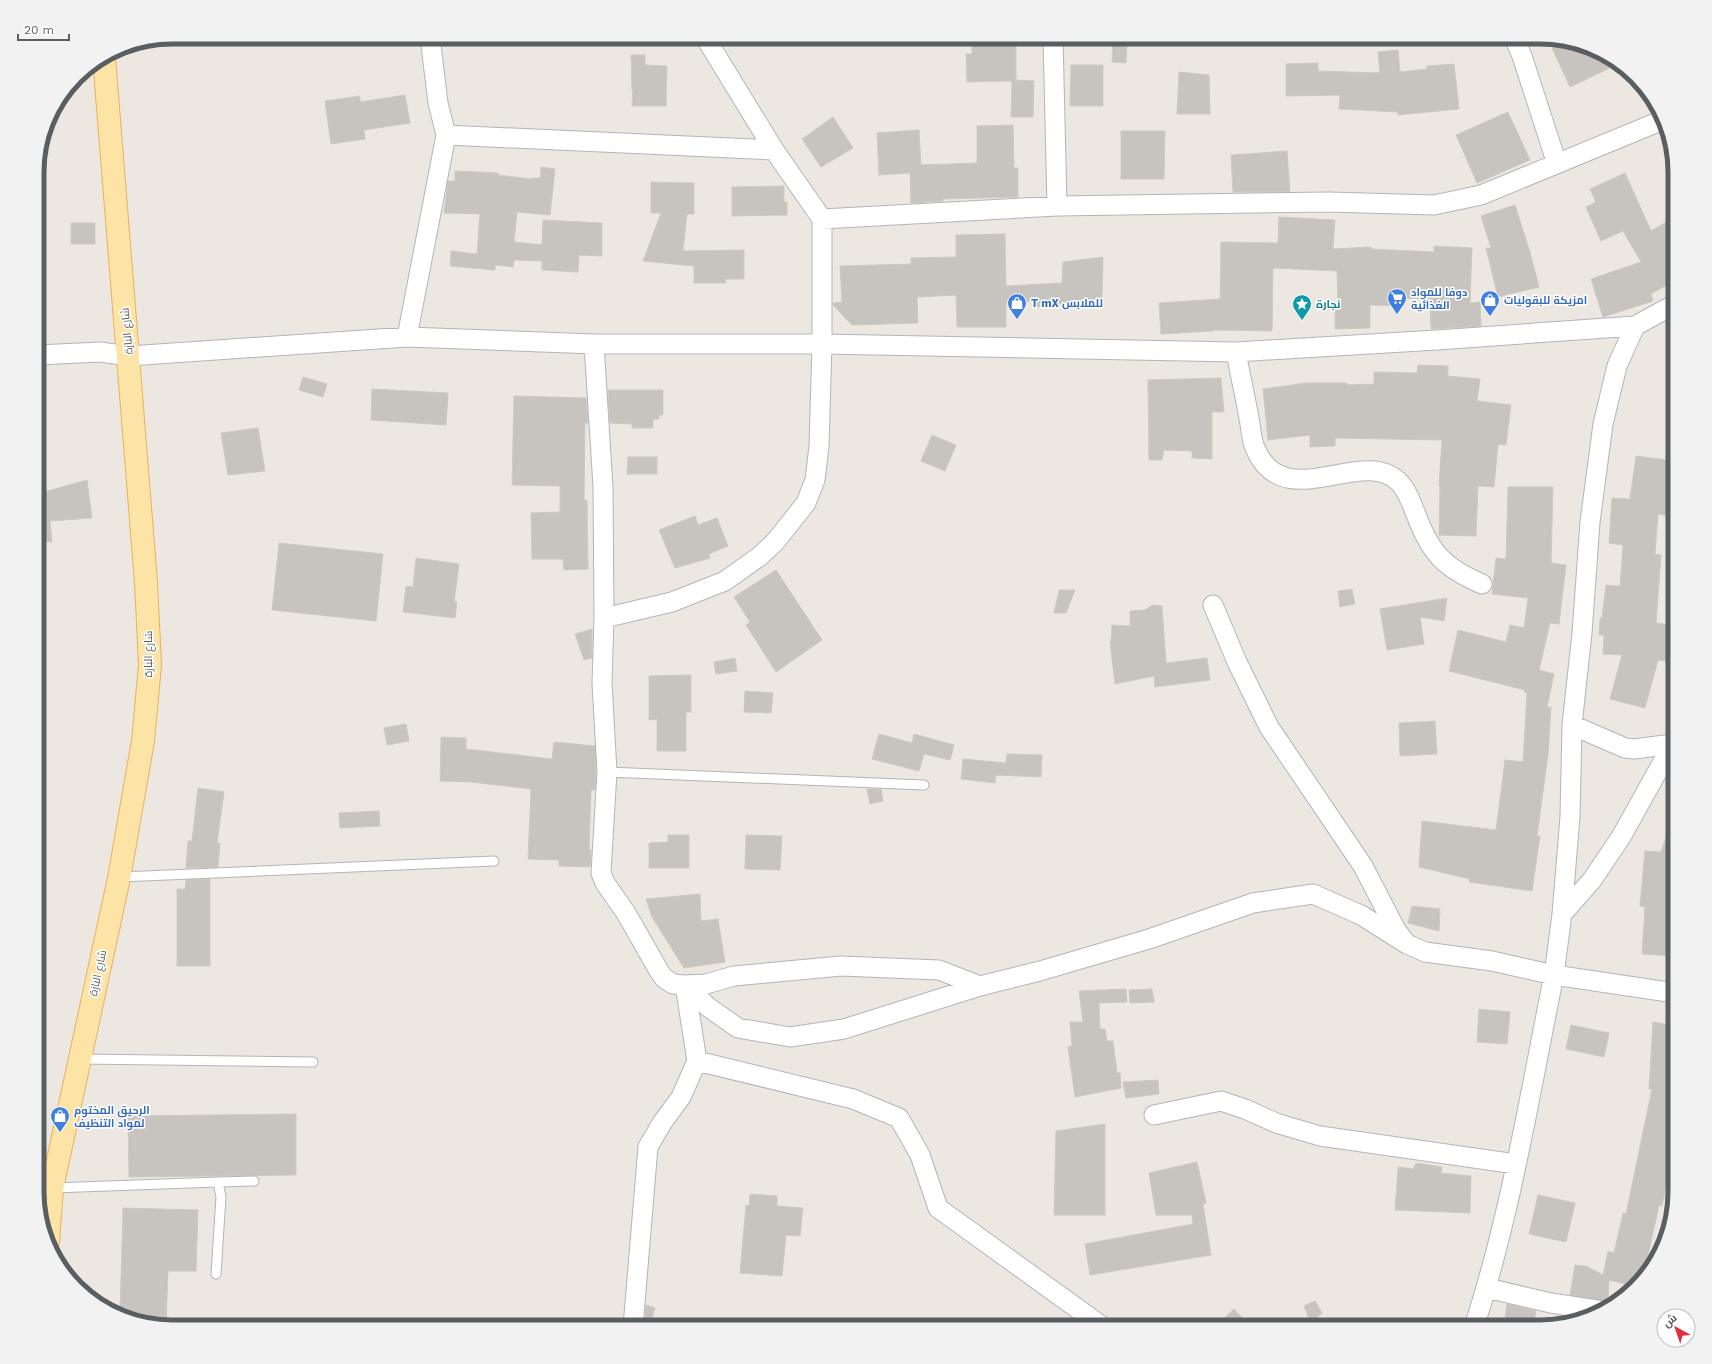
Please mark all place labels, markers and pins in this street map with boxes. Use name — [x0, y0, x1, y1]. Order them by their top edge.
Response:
place label: دوفا للمواد الغذائية — [1411, 286, 1467, 312]
supermarket icon: دوفا للمواد الغذائية — [1386, 287, 1408, 315]
shop icon: امزيكة للبقوليات — [1479, 289, 1501, 317]
shop icon: T mX للملابس — [1006, 292, 1028, 320]
place icon: نجارة — [1291, 293, 1313, 321]
place label: امزيكة للبقوليات — [1504, 294, 1587, 308]
place label: T mX للملابس — [1031, 297, 1103, 310]
place label: نجارة — [1316, 298, 1340, 311]
place label: الرحيق المختوم لمواد التنظيف — [74, 1104, 150, 1131]
shop icon: الرحيق المختوم لمواد التنظيف — [49, 1105, 71, 1133]

